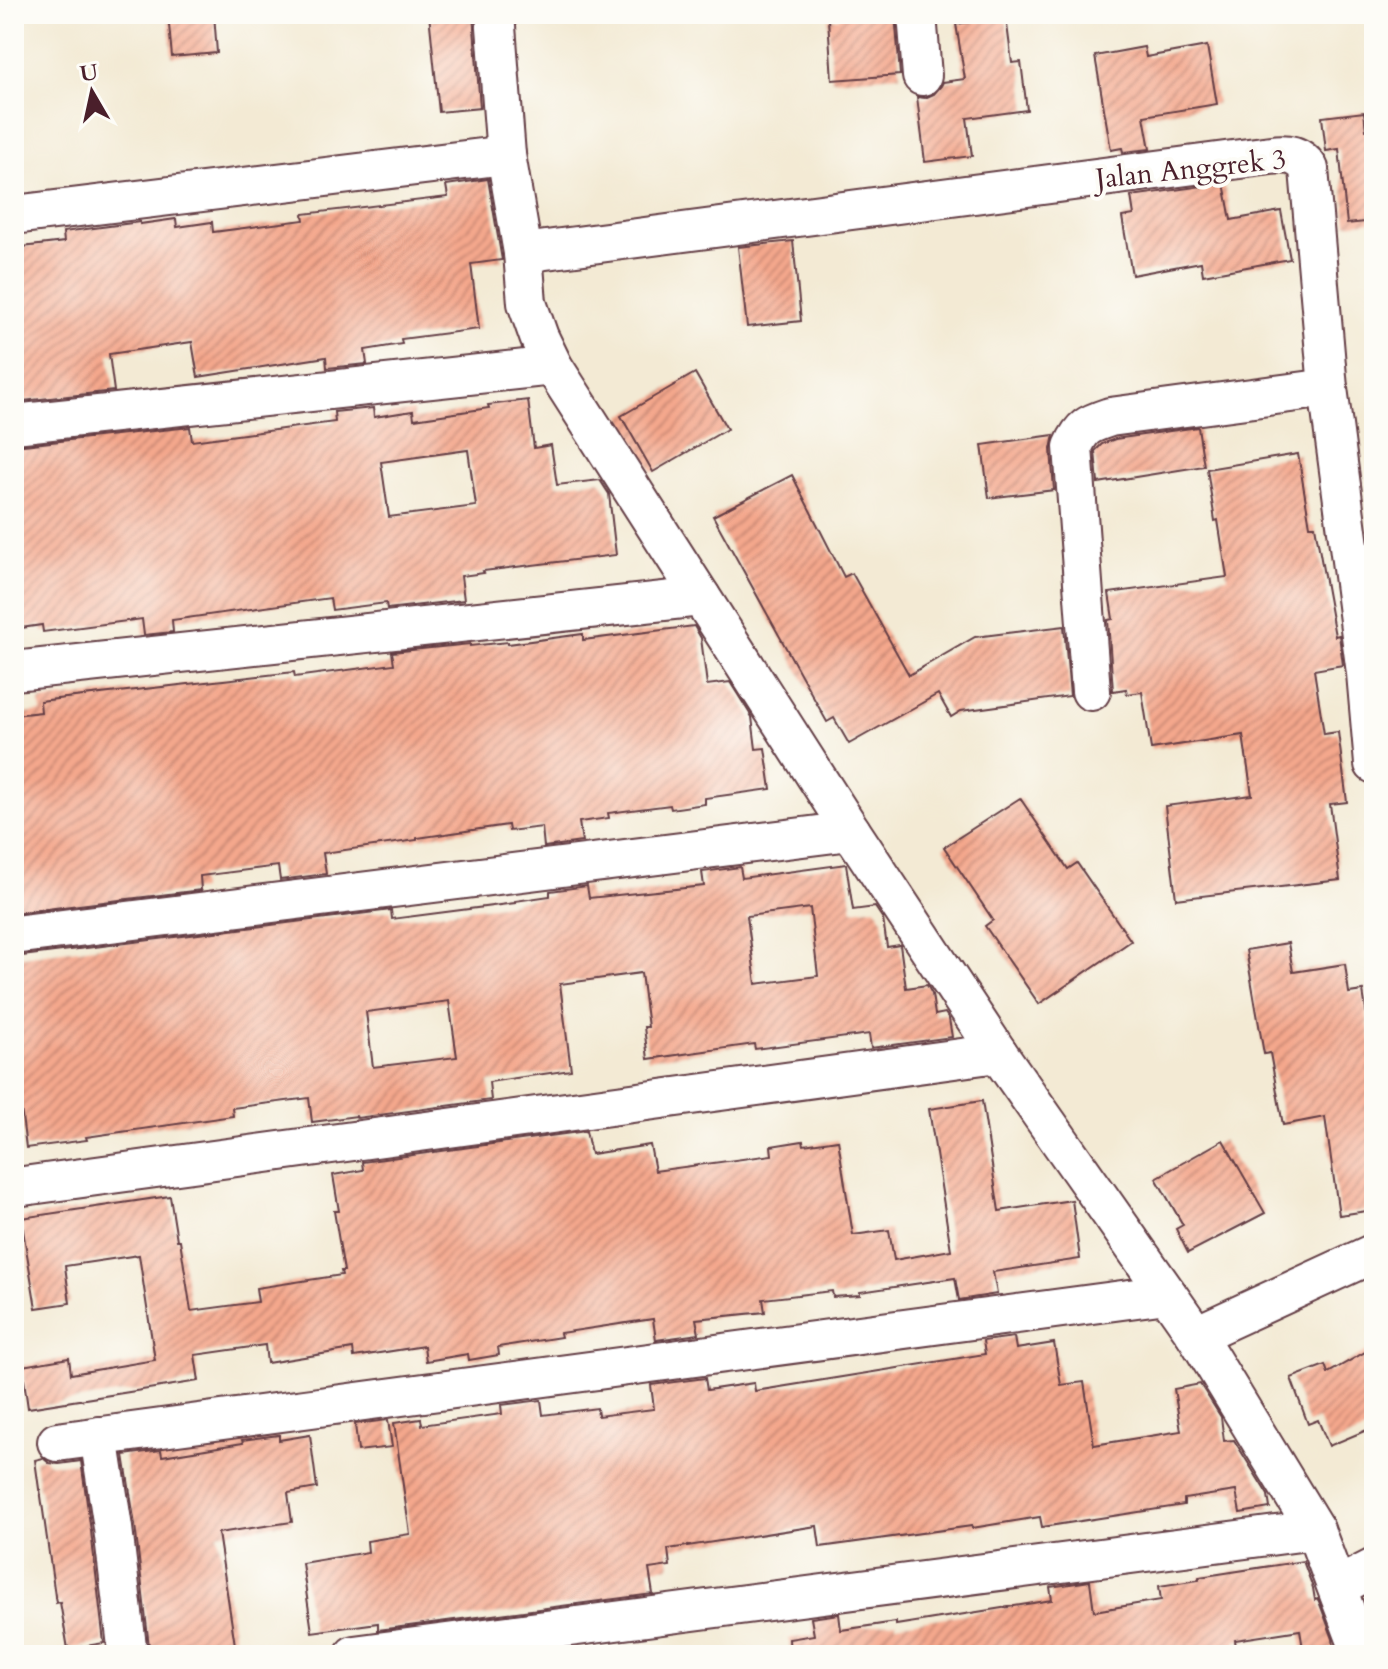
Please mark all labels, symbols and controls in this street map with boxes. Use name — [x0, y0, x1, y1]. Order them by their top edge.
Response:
north arrow — [52, 52, 132, 132]
text: U — [78, 57, 100, 89]
street label: Jalan Anggrek 3 — [1090, 140, 1288, 198]

